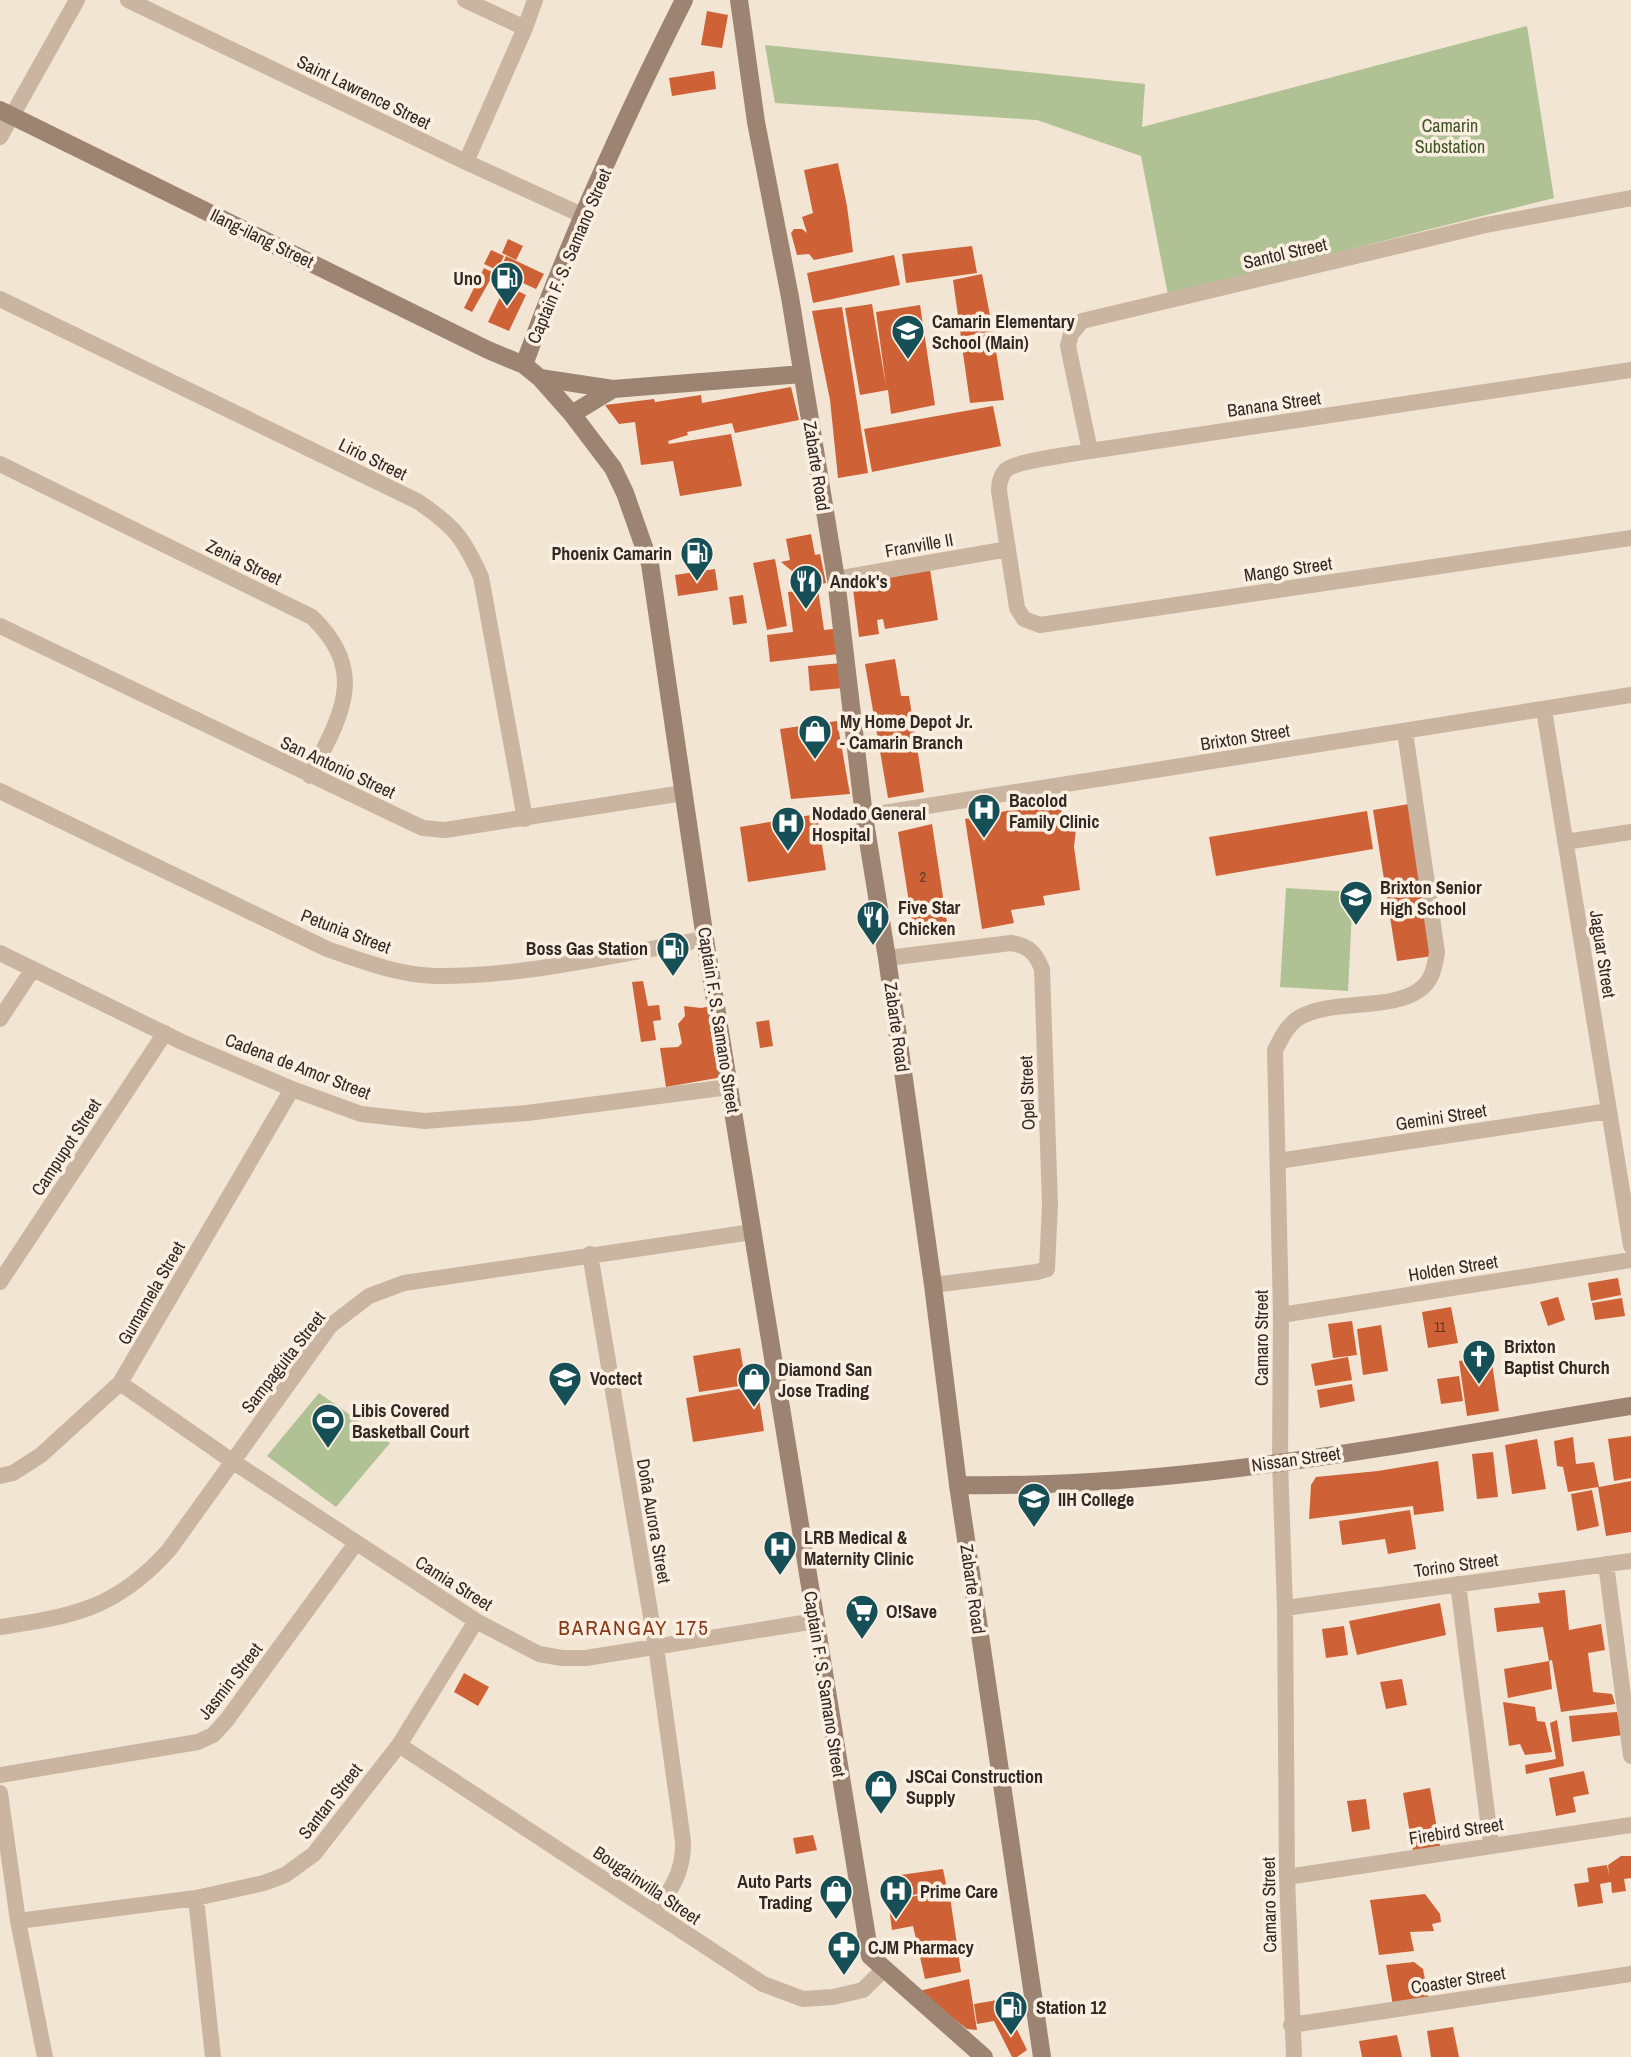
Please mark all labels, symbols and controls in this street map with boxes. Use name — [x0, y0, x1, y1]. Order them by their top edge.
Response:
street label: Saint Lawrence Street — [293, 49, 435, 135]
park label: Camarin Substation — [1415, 113, 1485, 159]
street label: Captain F. S. Samano Street — [521, 165, 617, 347]
street label: Ilang-ilang Street — [206, 202, 318, 274]
street label: Santol Street — [1241, 231, 1329, 275]
fuel station icon: Uno — [488, 259, 526, 308]
place label: Uno — [453, 266, 482, 291]
place label: Camarin Elementary School (Main) — [932, 309, 1076, 355]
school or university icon: Camarin Elementary School (Main) — [889, 312, 927, 361]
street label: Banana Street — [1226, 385, 1322, 423]
street label: Zabarte Road — [798, 419, 836, 513]
street label: Lirio Street — [335, 432, 411, 486]
street label: Franville II — [883, 527, 955, 563]
street label: Zenia Street — [202, 533, 286, 591]
fuel station icon: Phoenix Camarin — [678, 534, 716, 583]
place label: Phoenix Camarin — [551, 541, 672, 566]
street label: Mango Street — [1242, 550, 1334, 588]
restaurant icon: Andok's — [787, 562, 825, 611]
place label: Andok's — [830, 569, 888, 594]
place label: My Home Depot Jr. - Camarin Branch — [840, 709, 973, 755]
shop icon: My Home Depot Jr. - Camarin Branch — [796, 712, 834, 761]
street label: Brixton Street — [1198, 718, 1292, 756]
street label: San Antonio Street — [277, 729, 399, 805]
place label: Bacolod Family Clinic — [1009, 788, 1099, 834]
hospital icon: Bacolod Family Clinic — [965, 791, 1003, 840]
place label: Nodado General Hospital — [812, 801, 926, 847]
hospital icon: Nodado General Hospital — [769, 804, 807, 853]
house number: 2 — [920, 868, 926, 886]
place label: Brixton Senior High School — [1380, 875, 1482, 921]
school or university icon: Brixton Senior High School — [1337, 878, 1375, 927]
place label: Five Star Chicken — [898, 895, 961, 941]
restaurant icon: Five Star Chicken — [854, 898, 892, 947]
street label: Petunia Street — [297, 902, 395, 960]
street label: Jaguar Street — [1584, 908, 1622, 1000]
street label: Captain F. S. Samano Street — [692, 925, 746, 1115]
fuel station icon: Boss Gas Station — [654, 929, 692, 978]
place label: Boss Gas Station — [526, 936, 648, 961]
street label: Zabarte Road — [878, 981, 916, 1073]
street label: Cadena de Amor Street — [222, 1027, 374, 1105]
street label: Opel Street — [1013, 1055, 1041, 1131]
street label: Campupot Street — [25, 1093, 107, 1201]
street label: Gemini Street — [1394, 1097, 1488, 1137]
street label: Gumamela Street — [111, 1237, 191, 1349]
street label: Holden Street — [1406, 1249, 1500, 1287]
street label: Camaro Street — [1249, 1290, 1274, 1386]
street label: Sampaguita Street — [235, 1306, 331, 1418]
house number: 11 — [1434, 1318, 1447, 1336]
place label: Brixton Baptist Church — [1504, 1334, 1610, 1380]
church icon: Brixton Baptist Church — [1460, 1337, 1498, 1386]
place label: Diamond San Jose Trading — [778, 1357, 872, 1403]
school or university icon: Voctect — [546, 1359, 584, 1408]
shop icon: Diamond San Jose Trading — [735, 1360, 773, 1409]
place label: Voctect — [590, 1366, 642, 1391]
place label: Libis Covered Basketball Court — [352, 1398, 469, 1444]
sports icon: Libis Covered Basketball Court — [309, 1401, 347, 1450]
street label: Nissan Street — [1250, 1440, 1342, 1478]
street label: Doña Aurora Street — [631, 1457, 677, 1585]
school or university icon: IIH College — [1015, 1480, 1053, 1529]
place label: IIH College — [1058, 1487, 1134, 1512]
place label: LRB Medical & Maternity Clinic — [804, 1525, 914, 1571]
hospital icon: LRB Medical & Maternity Clinic — [761, 1528, 799, 1577]
street label: Zabarte Road — [954, 1543, 992, 1635]
street label: Torino Street — [1412, 1547, 1500, 1583]
street label: Camia Street — [410, 1549, 498, 1617]
street label: Captain F. S. Samano Street — [798, 1589, 852, 1779]
supermarket icon: O!Save — [843, 1592, 881, 1641]
place label: O!Save — [886, 1599, 937, 1624]
district label: BARANGAY 175 — [558, 1613, 710, 1642]
street label: Jasmin Street — [192, 1637, 268, 1725]
street label: Santan Street — [292, 1758, 368, 1844]
place label: JSCai Construction Supply — [906, 1764, 1043, 1810]
shop icon: JSCai Construction Supply — [862, 1767, 900, 1816]
street label: Firebird Street — [1407, 1811, 1505, 1851]
street label: Bougainvilla Street — [588, 1840, 706, 1930]
street label: Camaro Street — [1256, 1857, 1282, 1953]
place label: Auto Parts Trading — [737, 1869, 812, 1915]
shop icon: Auto Parts Trading — [817, 1872, 855, 1921]
hospital icon: Prime Care — [877, 1872, 915, 1921]
place label: Prime Care — [920, 1879, 998, 1904]
pharmacy icon: CJM Pharmacy — [825, 1928, 863, 1977]
place label: CJM Pharmacy — [868, 1935, 975, 1960]
street label: Coaster Street — [1409, 1960, 1507, 2000]
fuel station icon: Station 12 — [992, 1988, 1030, 2037]
place label: Station 12 — [1036, 1995, 1107, 2020]

